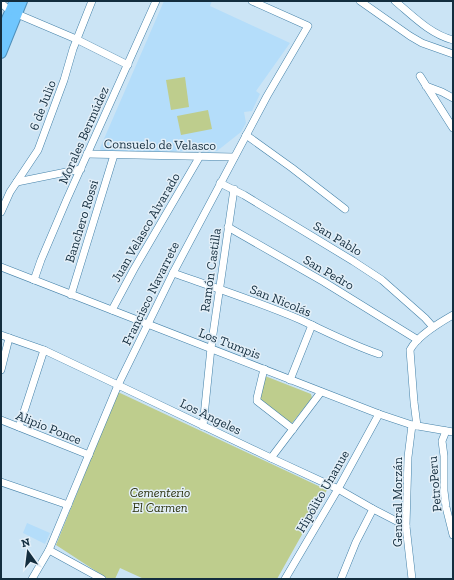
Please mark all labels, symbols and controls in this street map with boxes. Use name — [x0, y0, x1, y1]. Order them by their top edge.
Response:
street label: 6 de Julio — [26, 78, 59, 132]
street label: Morales Bermúdez — [55, 84, 112, 186]
street label: Consuelo de Velasco — [104, 136, 217, 153]
street label: Juan Velasco Alvarado — [108, 170, 183, 285]
street label: Banchero Rossi — [62, 178, 101, 264]
street label: San Pablo — [311, 218, 365, 259]
street label: Ramón Castilla — [197, 226, 224, 313]
street label: Francisco Navarrete — [119, 239, 182, 348]
street label: San Pedro — [301, 252, 357, 293]
street label: San Nicolás — [248, 281, 314, 320]
street label: Los Tumpis — [197, 325, 263, 362]
street label: Los Angeles — [178, 395, 244, 438]
street label: Alipio Ponce — [14, 408, 84, 447]
street label: Hipólito Unanue — [293, 447, 352, 535]
street label: PetroPeru — [425, 455, 444, 512]
street label: General Morzán — [390, 457, 405, 547]
park label: Cementerio El Carmen — [130, 485, 190, 515]
north arrow — [8, 532, 48, 572]
text: N — [20, 535, 32, 550]

